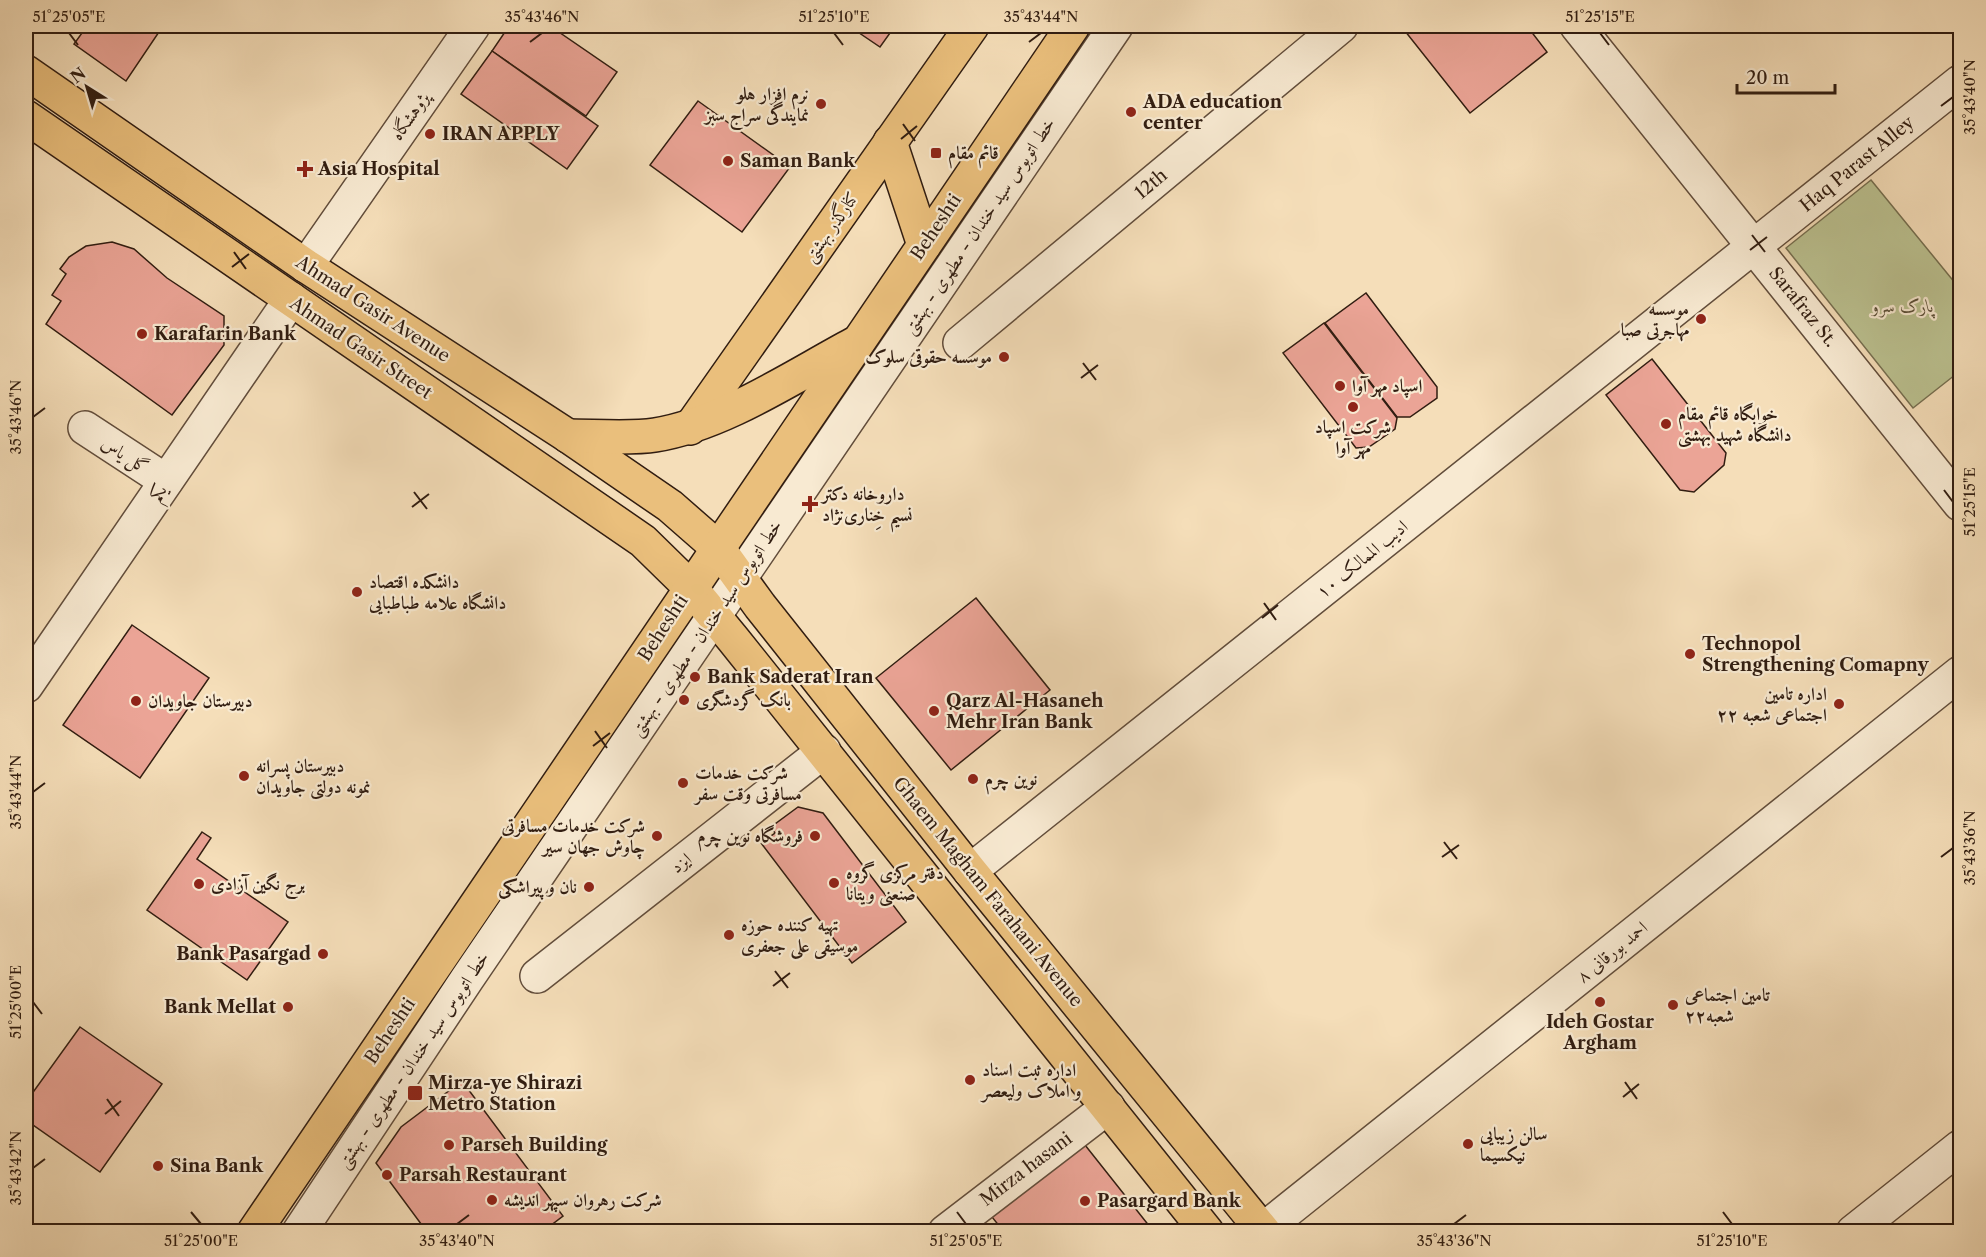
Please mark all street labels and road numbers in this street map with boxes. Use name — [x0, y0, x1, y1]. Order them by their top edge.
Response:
street label: پژوهشگاه — [385, 86, 435, 144]
street label: Haq Parast Alley — [1795, 111, 1919, 217]
street label: خط اتوبوس سید خندان - مطهری - بهشتی — [898, 113, 1062, 340]
street label: 12th — [1130, 164, 1172, 204]
street label: کنارگذر بهشتی — [797, 187, 865, 267]
street label: Beheshti — [906, 189, 966, 264]
street label: Ahmad Gasir Avenue — [291, 250, 454, 367]
street label: Sarafraz St. — [1764, 263, 1842, 351]
street label: Ahmad Gasir Street — [285, 292, 437, 404]
street label: گل یاس — [97, 432, 153, 479]
street label: یکم — [144, 479, 177, 509]
street label: خط اتوبوس سید خندان - مطهری - بهشتی — [625, 515, 789, 742]
street label: ادیب الممالک ۱۰ — [1312, 515, 1413, 603]
street label: Beheshti — [633, 590, 693, 665]
street label: Ghaem Magham Farahani Avenue — [888, 773, 1088, 1011]
street label: ایزد — [666, 848, 696, 878]
street label: احمد بورقانی ۸ — [1572, 917, 1652, 987]
street label: خط اتوبوس سید خندان - مطهری - بهشتی — [332, 947, 496, 1174]
street label: Beheshti — [360, 993, 420, 1068]
street label: Mirza hasani — [976, 1127, 1077, 1211]

